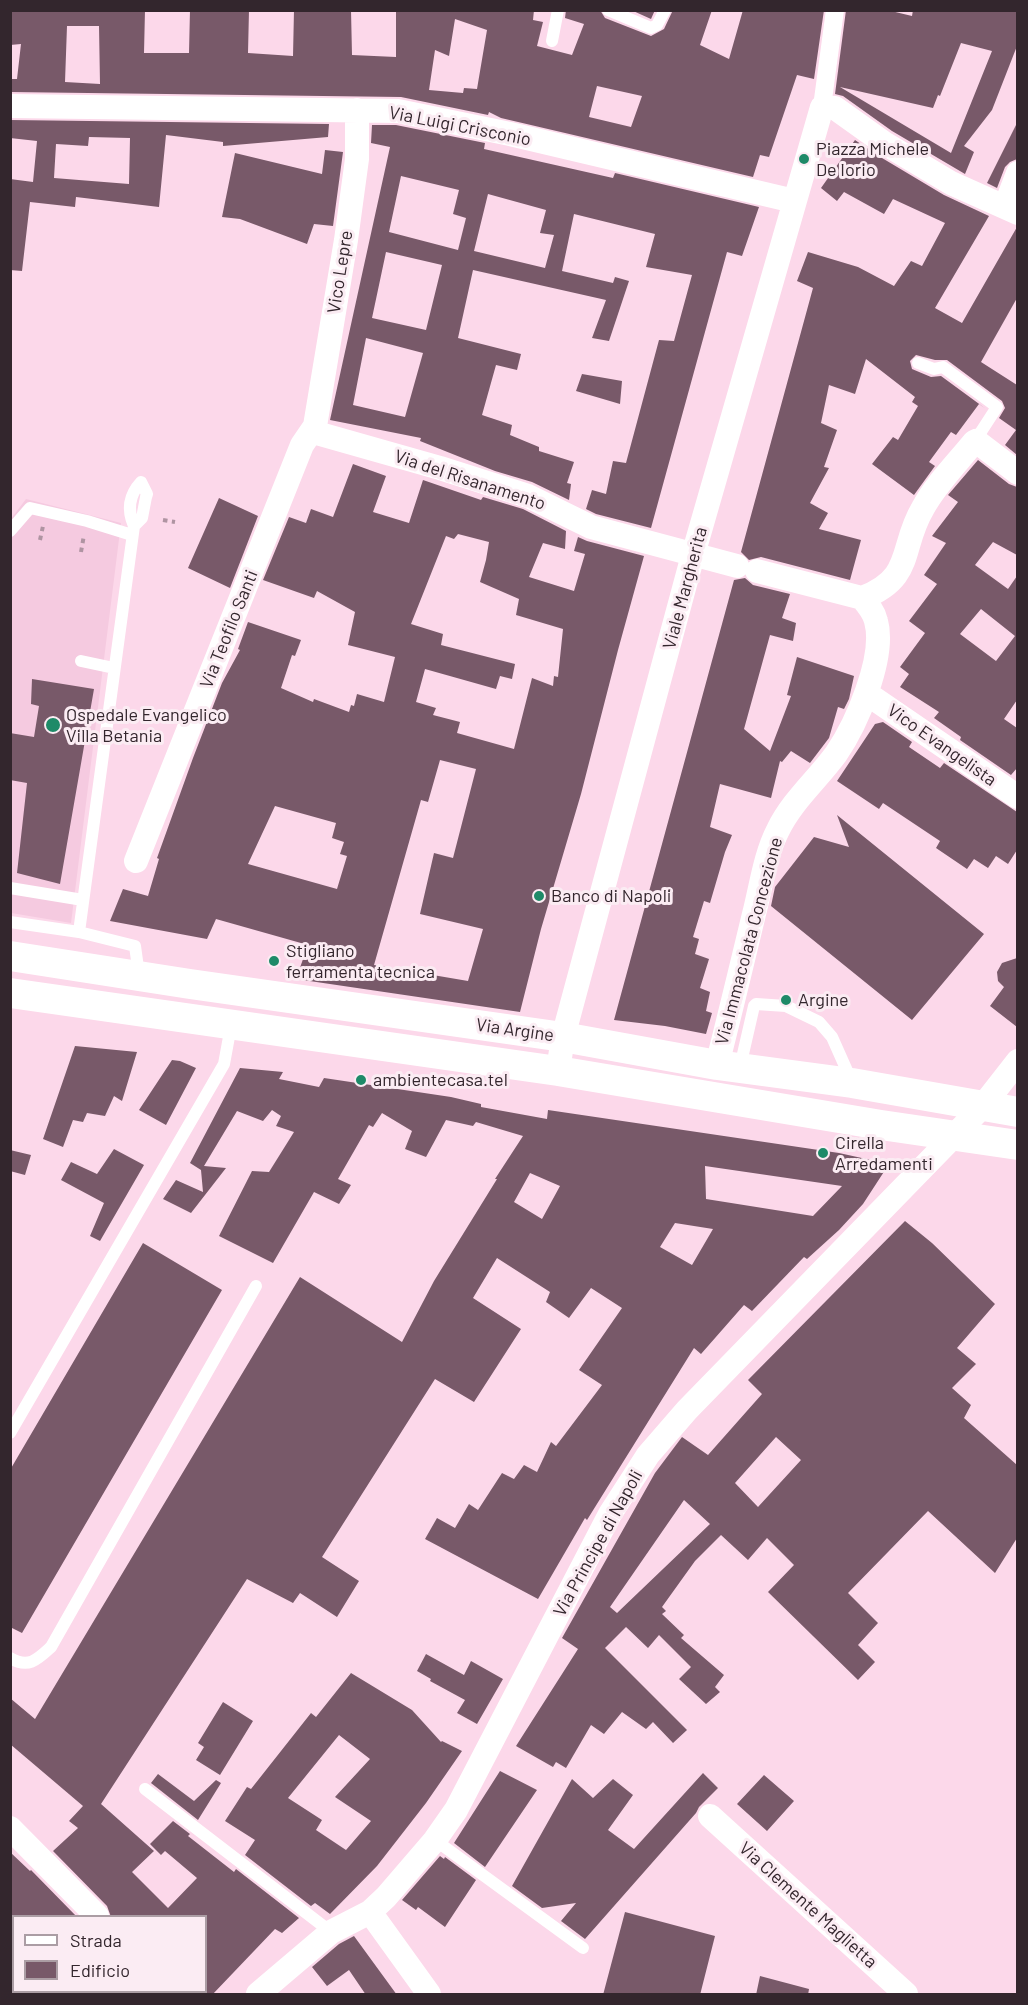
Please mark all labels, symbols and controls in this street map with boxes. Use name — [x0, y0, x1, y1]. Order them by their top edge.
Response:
street label: Via Luigi Crisconio — [387, 102, 533, 150]
place label: Piazza Michele De Iorio — [816, 138, 929, 180]
marker: Piazza Michele De Iorio — [797, 152, 811, 166]
street label: Vico Lepre — [323, 229, 357, 315]
street label: Via del Risanamento — [392, 445, 548, 515]
street label: Viale Margherita — [658, 524, 712, 652]
street label: Via Teofilo Santi — [195, 567, 263, 691]
street label: Vico Evangelista — [883, 699, 1001, 791]
place label: Ospedale Evangelico Villa Betania — [66, 704, 227, 746]
marker: Ospedale Evangelico Villa Betania — [44, 716, 62, 734]
street label: Via Immacolata Concezione — [711, 835, 787, 1047]
place label: Banco di Napoli — [551, 885, 671, 907]
marker: Banco di Napoli — [532, 889, 546, 903]
place label: Stigliano ferramenta tecnica — [286, 940, 435, 982]
marker: Stigliano ferramenta tecnica — [267, 954, 281, 968]
place label: Argine — [798, 989, 849, 1011]
marker: Argine — [779, 993, 793, 1007]
street label: Via Argine — [475, 1014, 555, 1046]
place label: ambientecasa.tel — [373, 1069, 508, 1091]
marker: ambientecasa.tel — [354, 1073, 368, 1087]
place label: Cirella Arredamenti — [835, 1132, 933, 1174]
marker: Cirella Arredamenti — [816, 1146, 830, 1160]
street label: Via Principe di Napoli — [549, 1466, 647, 1620]
street label: Via Clemente Maglietta — [734, 1837, 882, 1973]
legend — [12, 1915, 207, 1993]
text: Strada — [70, 1929, 122, 1951]
text: Edificio — [70, 1959, 130, 1981]

